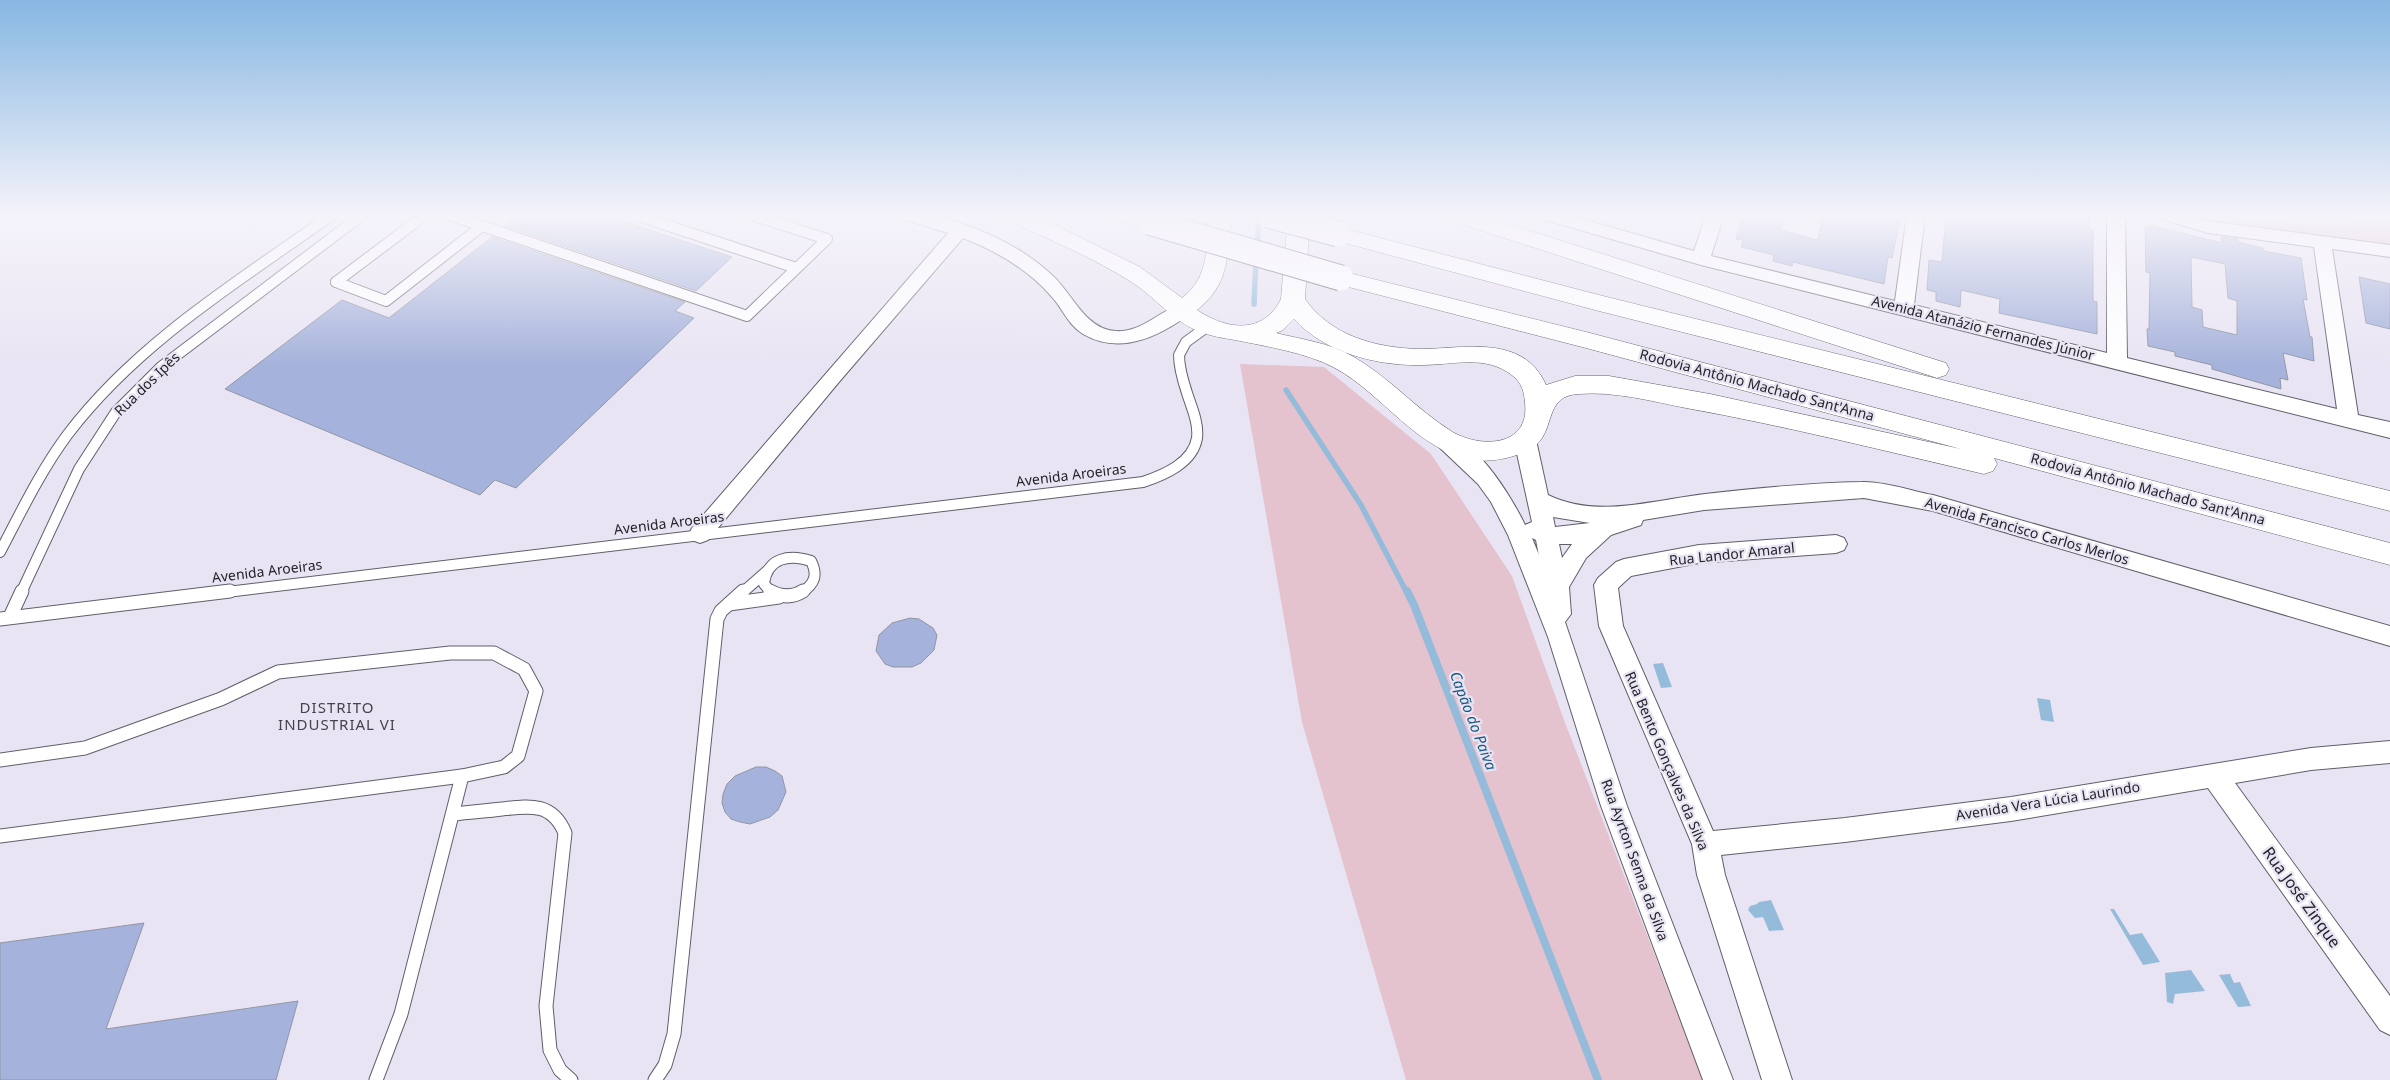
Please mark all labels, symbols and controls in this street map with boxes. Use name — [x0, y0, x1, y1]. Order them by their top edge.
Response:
street label: Avenida Atanázio Fernandes Júnior — [1870, 291, 2097, 364]
street label: Rodovia Antônio Machado Sant'Anna — [1638, 344, 1876, 425]
street label: Rua dos Ipês — [110, 347, 184, 420]
street label: Rodovia Antônio Machado Sant'Anna — [2029, 448, 2267, 529]
street label: Avenida Aroeiras — [1015, 458, 1127, 491]
street label: Avenida Francisco Carlos Merlos — [1923, 492, 2132, 569]
street label: Avenida Aroeiras — [613, 506, 725, 539]
street label: Rua Landor Amaral — [1668, 537, 1796, 570]
street label: Avenida Aroeiras — [211, 554, 323, 587]
water label: Capão do Paiva — [1446, 668, 1502, 773]
street label: Rua Bento Gonçalves da Silva — [1621, 668, 1714, 853]
district label: DISTRITO INDUSTRIAL VI — [278, 697, 396, 734]
street label: Rua Ayrton Senna da Silva — [1597, 776, 1674, 943]
street label: Avenida Vera Lúcia Laurindo — [1955, 777, 2141, 824]
street label: Rua José Zinque — [2258, 842, 2346, 952]

